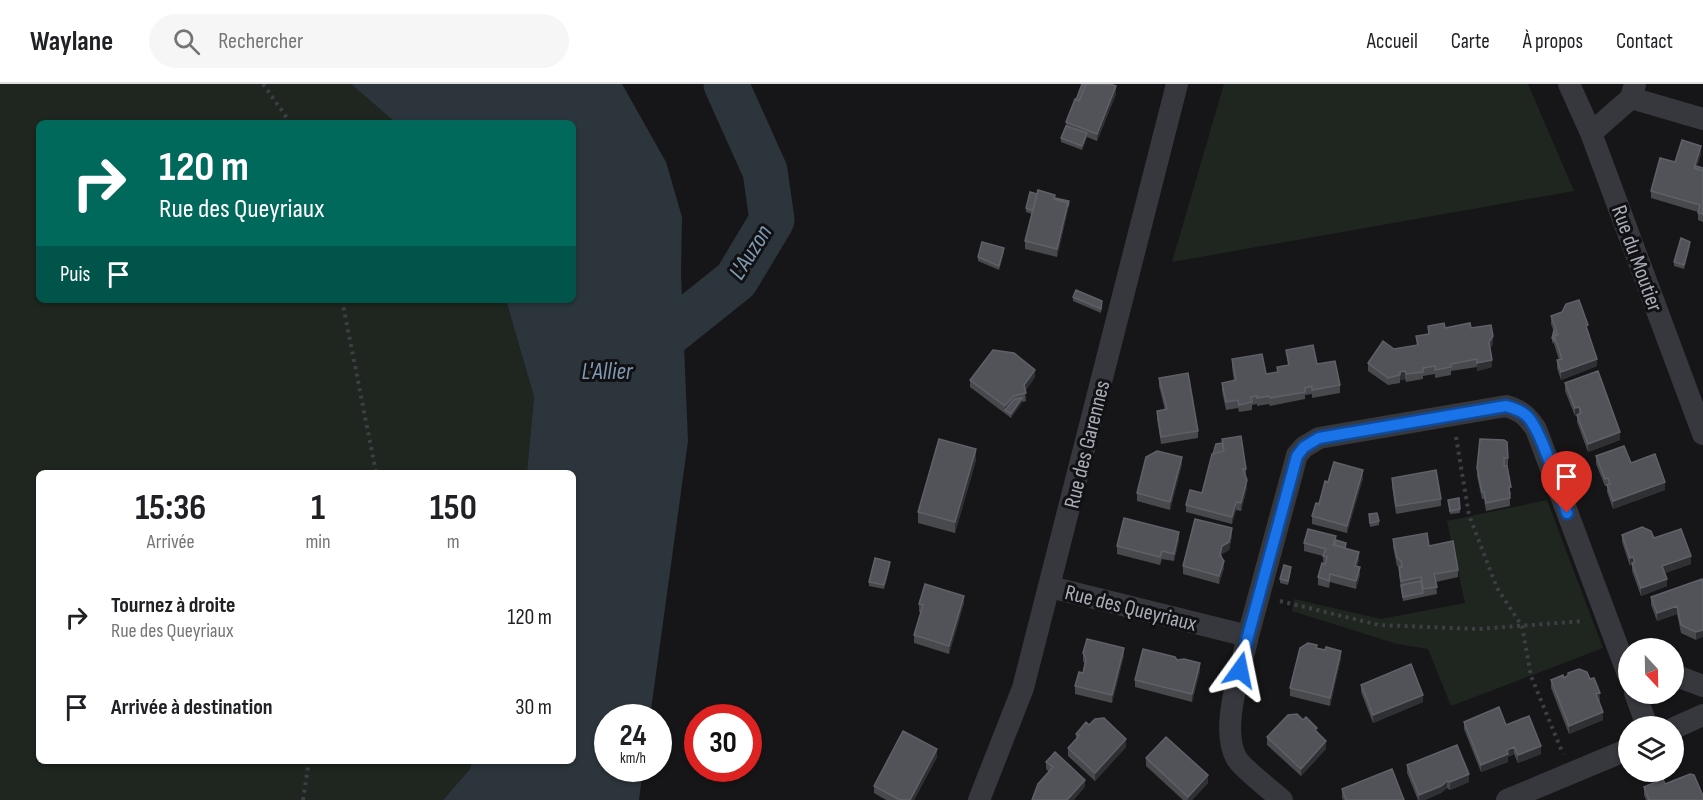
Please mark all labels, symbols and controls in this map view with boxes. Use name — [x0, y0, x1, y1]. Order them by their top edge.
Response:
search box — [149, 14, 569, 68]
text: Waylane — [30, 25, 113, 58]
icon: search — [170, 25, 203, 58]
text: Rechercher — [218, 28, 303, 55]
text: Accueil — [1367, 29, 1418, 54]
text: Carte — [1451, 29, 1490, 54]
text: À propos — [1523, 29, 1583, 54]
text: Contact — [1616, 29, 1673, 54]
text: 120 m — [159, 142, 249, 193]
icon: right — [60, 144, 138, 222]
text: Rue des Queyriaux — [159, 193, 324, 225]
street label: Rue du Moutier — [1605, 202, 1668, 315]
water label: L'Auzon — [723, 220, 778, 285]
icon: arrive — [102, 258, 135, 291]
text: Puis — [60, 261, 90, 288]
water label: L'Allier — [581, 357, 634, 386]
street label: Rue des Garennes — [1059, 378, 1116, 511]
pin — [1541, 451, 1592, 513]
icon: arrive — [1550, 460, 1583, 493]
text: 15:36 — [135, 487, 206, 530]
text: 1 — [311, 487, 325, 530]
text: 150 — [430, 487, 477, 530]
text: Arrivée — [147, 530, 195, 554]
text: min — [305, 530, 331, 554]
text: m — [447, 530, 460, 554]
street label: Rue des Queyriaux — [1062, 579, 1200, 638]
text: Tournez à droite — [111, 592, 236, 619]
icon: right — [60, 601, 93, 634]
text: 120 m — [508, 604, 552, 631]
text: Rue des Queyriaux — [111, 619, 233, 643]
position arrow — [1208, 638, 1272, 702]
north arrow — [1618, 638, 1684, 704]
map controls — [1618, 638, 1684, 782]
icon: arrive — [60, 691, 93, 724]
text: Arrivée à destination — [111, 694, 273, 721]
text: 30 m — [515, 694, 552, 721]
speed limit sign: 30 — [684, 704, 762, 782]
button: layers — [1618, 716, 1684, 782]
text: 24 — [620, 718, 646, 754]
text: km/h — [620, 749, 646, 768]

